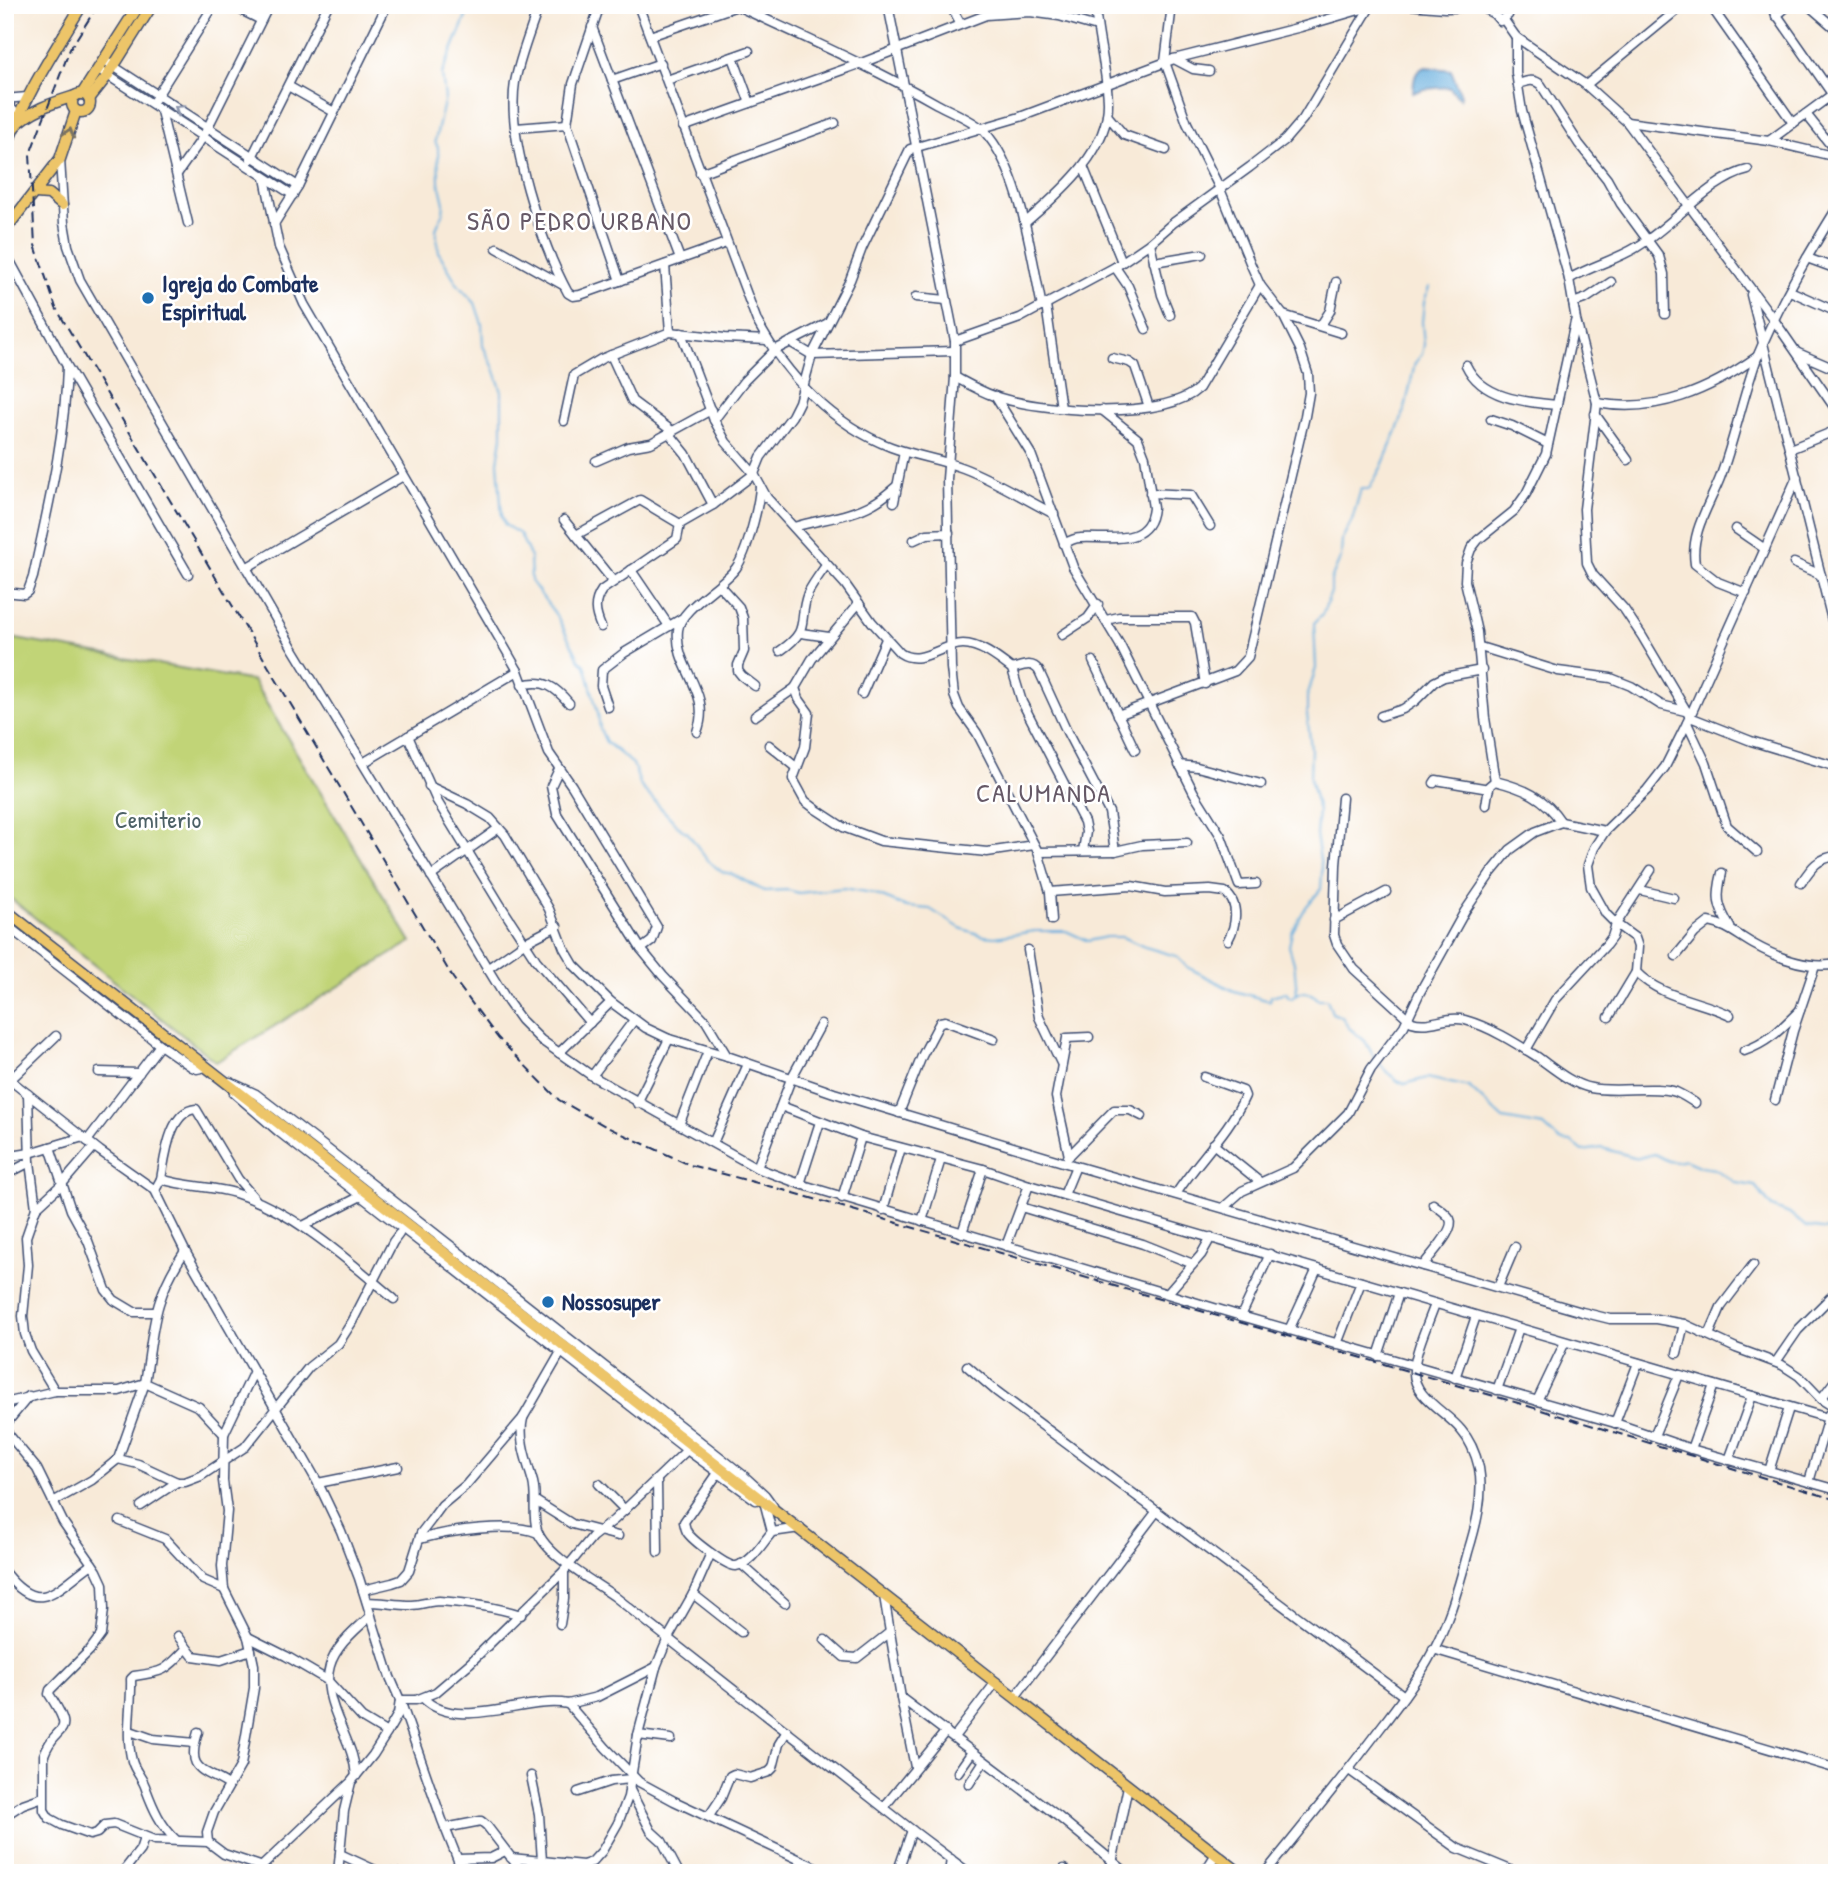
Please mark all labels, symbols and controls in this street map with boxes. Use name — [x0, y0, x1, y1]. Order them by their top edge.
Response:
one-way arrow — [174, 104, 187, 117]
one-way arrow — [61, 127, 76, 139]
district label: SÃO PEDRO URBANO — [467, 203, 693, 238]
place label: Igreja do Combate Espiritual — [162, 267, 319, 328]
marker: Igreja do Combate Espiritual — [140, 290, 156, 306]
district label: CALUMANDA — [976, 775, 1112, 810]
park label: Cemiterio — [115, 803, 202, 835]
place label: Nossosuper — [562, 1285, 661, 1318]
marker: Nossosuper — [540, 1294, 556, 1310]

